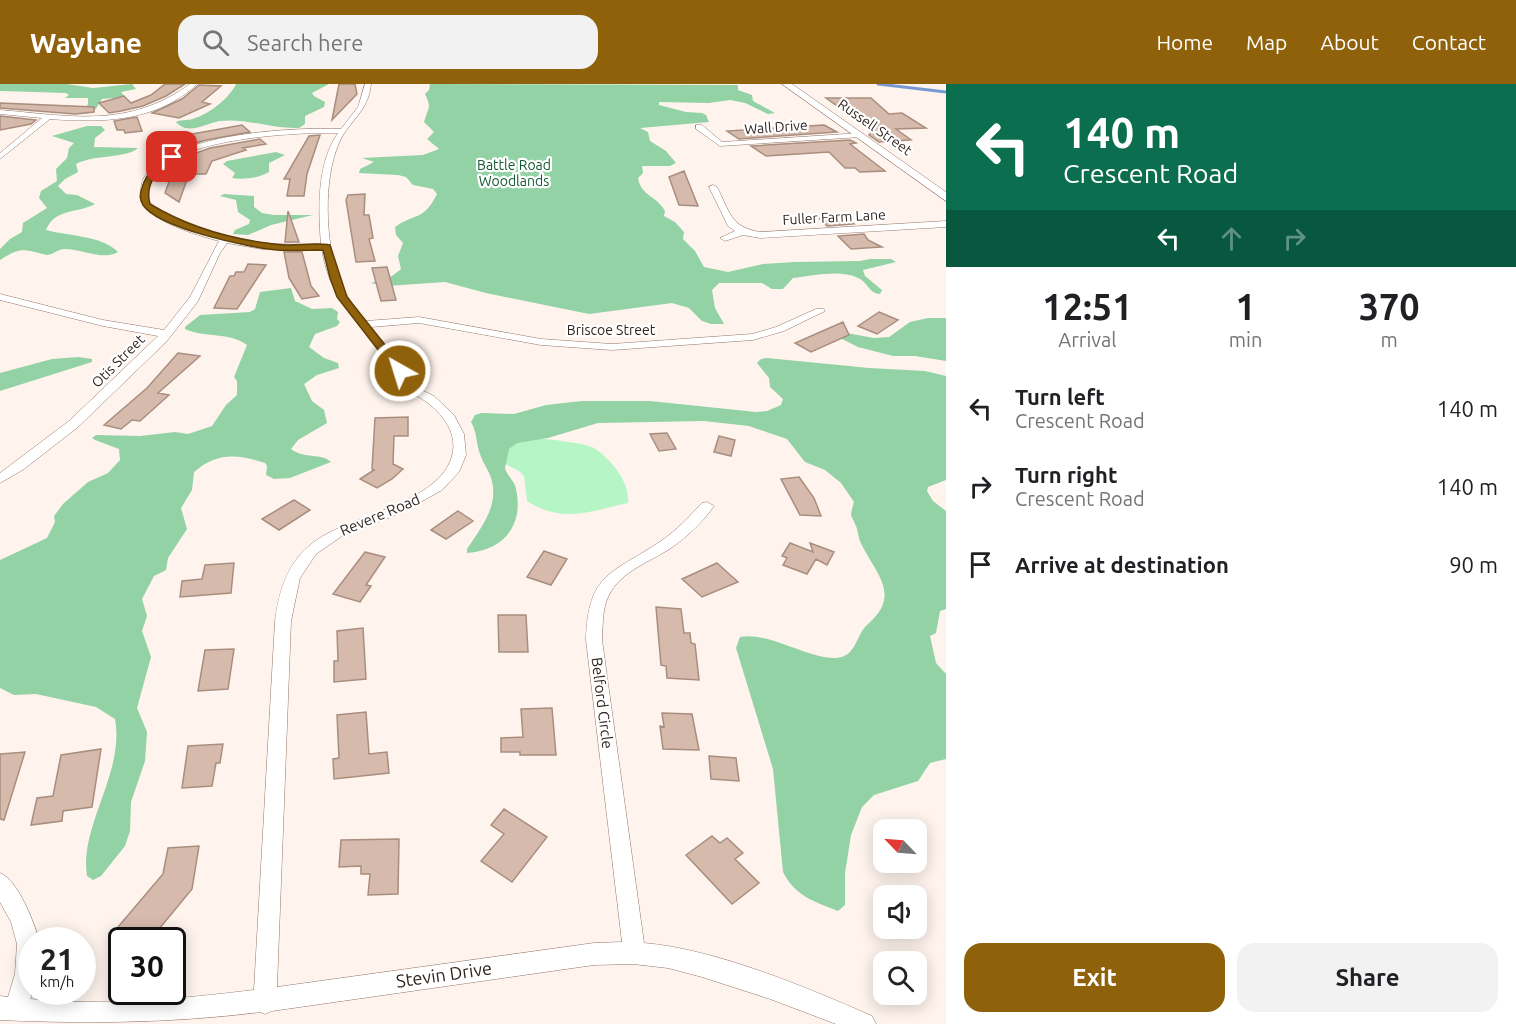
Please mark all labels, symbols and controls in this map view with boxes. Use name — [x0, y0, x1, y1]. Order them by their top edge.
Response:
search box — [178, 15, 598, 69]
icon: search — [199, 26, 232, 59]
text: Waylane — [30, 27, 142, 58]
text: Search here — [247, 30, 363, 55]
text: Home — [1156, 30, 1213, 54]
text: Map — [1246, 30, 1287, 54]
text: About — [1320, 30, 1379, 54]
text: Contact — [1412, 30, 1486, 54]
street label: Russell Street — [835, 96, 915, 159]
icon: left — [964, 108, 1042, 186]
text: 140 m — [1063, 109, 1180, 156]
street label: Wall Drive — [744, 117, 808, 137]
pin — [146, 131, 197, 182]
icon: arrive — [155, 140, 188, 173]
park label: Battle Road Woodlands — [477, 157, 551, 189]
text: Crescent Road — [1063, 158, 1238, 188]
street label: Fuller Farm Lane — [782, 206, 886, 228]
icon: left — [1152, 222, 1185, 255]
icon: ahead — [1215, 222, 1248, 255]
icon: right — [1278, 222, 1311, 255]
text: 12:51 — [1042, 286, 1132, 327]
text: 1 — [1235, 286, 1256, 327]
text: 370 — [1359, 286, 1420, 327]
street label: Briscoe Street — [567, 322, 656, 338]
text: Arrival — [1058, 328, 1117, 351]
text: min — [1229, 328, 1262, 351]
text: m — [1381, 328, 1398, 351]
street label: Otis Street — [88, 331, 148, 391]
position arrow — [368, 339, 432, 403]
text: Turn left — [1015, 384, 1105, 409]
icon: left — [964, 392, 997, 425]
text: 140 m — [1437, 396, 1498, 421]
text: Crescent Road — [1015, 409, 1145, 432]
text: Turn right — [1015, 462, 1117, 487]
icon: right — [964, 470, 997, 503]
text: 140 m — [1437, 474, 1498, 499]
text: Crescent Road — [1015, 487, 1145, 510]
street label: Revere Road — [337, 490, 422, 539]
icon: arrive — [964, 548, 997, 581]
text: Arrive at destination — [1015, 552, 1229, 577]
text: 90 m — [1449, 552, 1498, 577]
street label: Belford Circle — [588, 656, 617, 750]
north arrow — [873, 819, 927, 873]
map controls — [873, 819, 927, 1005]
button: sound — [873, 885, 927, 939]
speed limit sign: 30 — [108, 927, 186, 1005]
text: 21 — [40, 942, 74, 976]
button: Exit — [964, 943, 1225, 1012]
button: Share — [1237, 943, 1498, 1012]
button: search — [873, 951, 927, 1005]
street label: Stevin Drive — [395, 957, 493, 991]
text: km/h — [40, 973, 74, 990]

